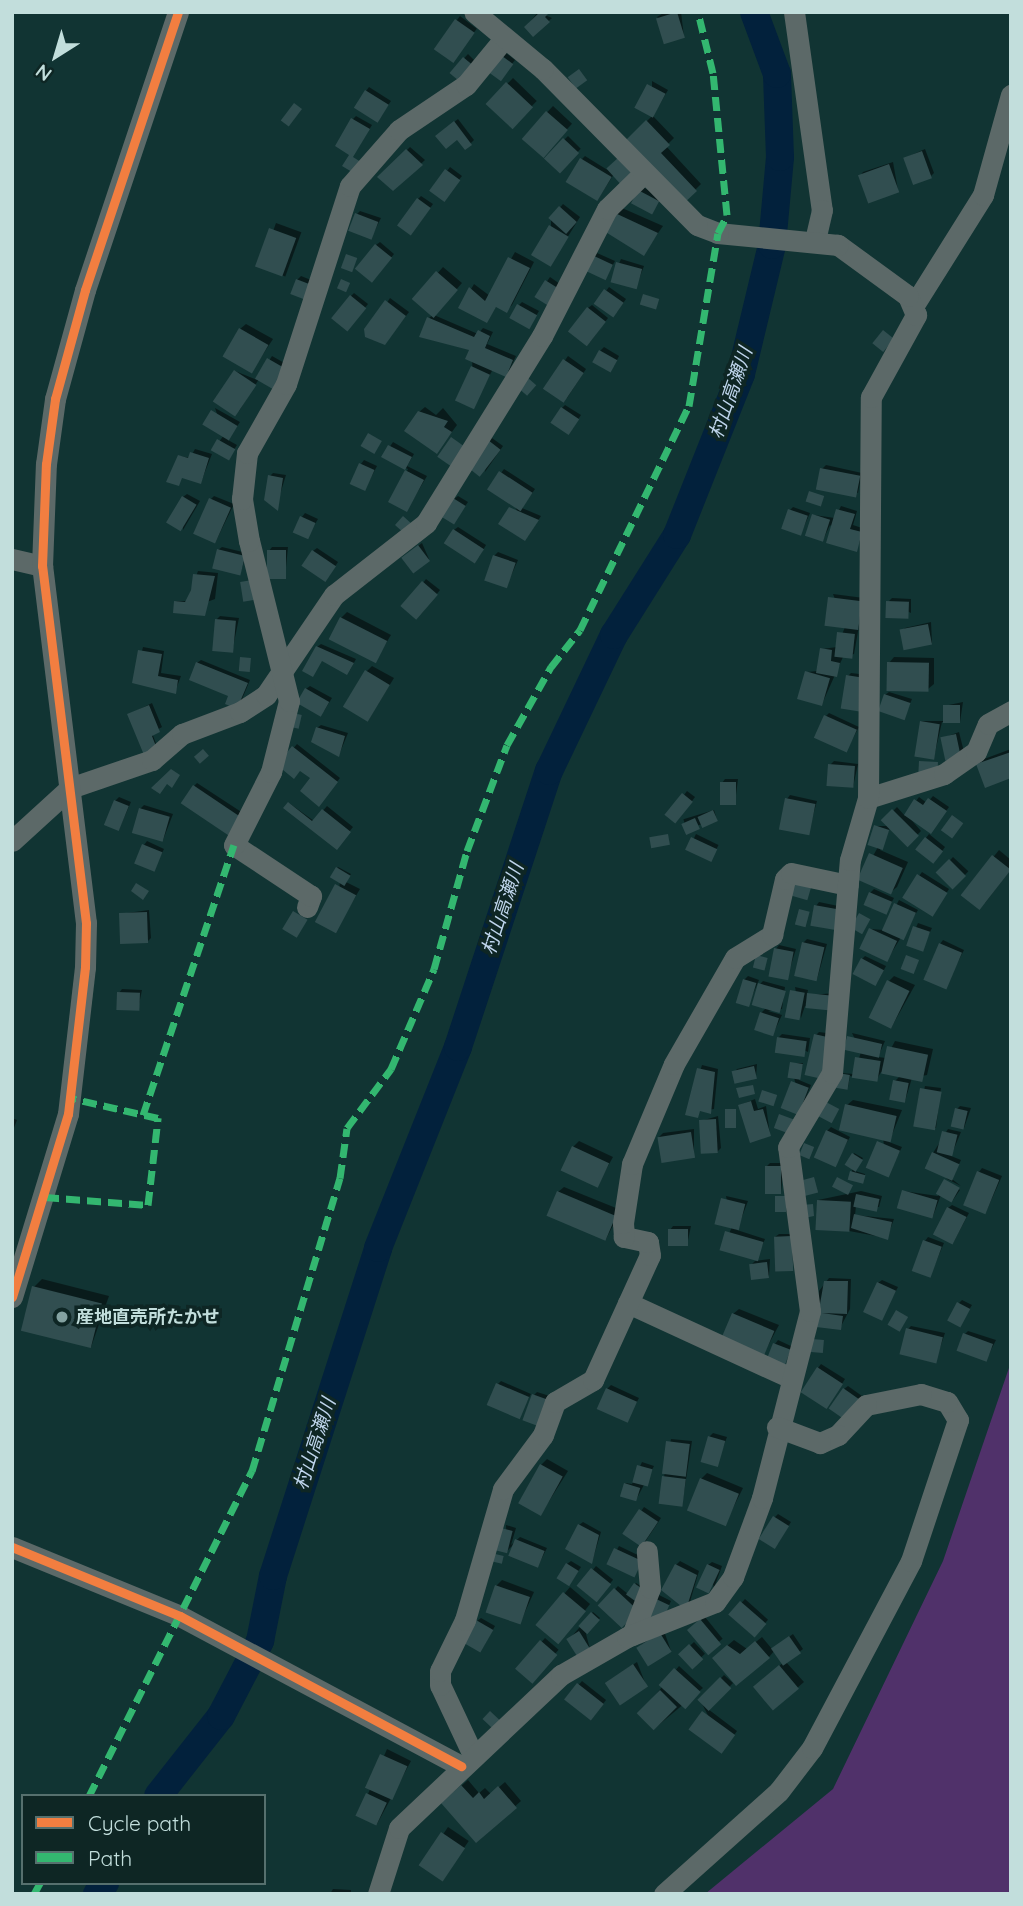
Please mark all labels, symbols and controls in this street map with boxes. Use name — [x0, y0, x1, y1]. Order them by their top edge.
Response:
north arrow — [21, 21, 91, 91]
text: N — [31, 59, 56, 87]
water label: 村山高瀬川 — [705, 344, 757, 442]
water label: 村山高瀬川 — [477, 860, 529, 958]
place label: 産地直売所たかせ — [76, 1306, 220, 1328]
marker: 産地直売所たかせ — [54, 1309, 70, 1325]
water label: 村山高瀬川 — [289, 1395, 341, 1493]
legend — [21, 1794, 266, 1885]
text: Cycle path — [88, 1810, 191, 1836]
text: Path — [88, 1845, 132, 1871]

